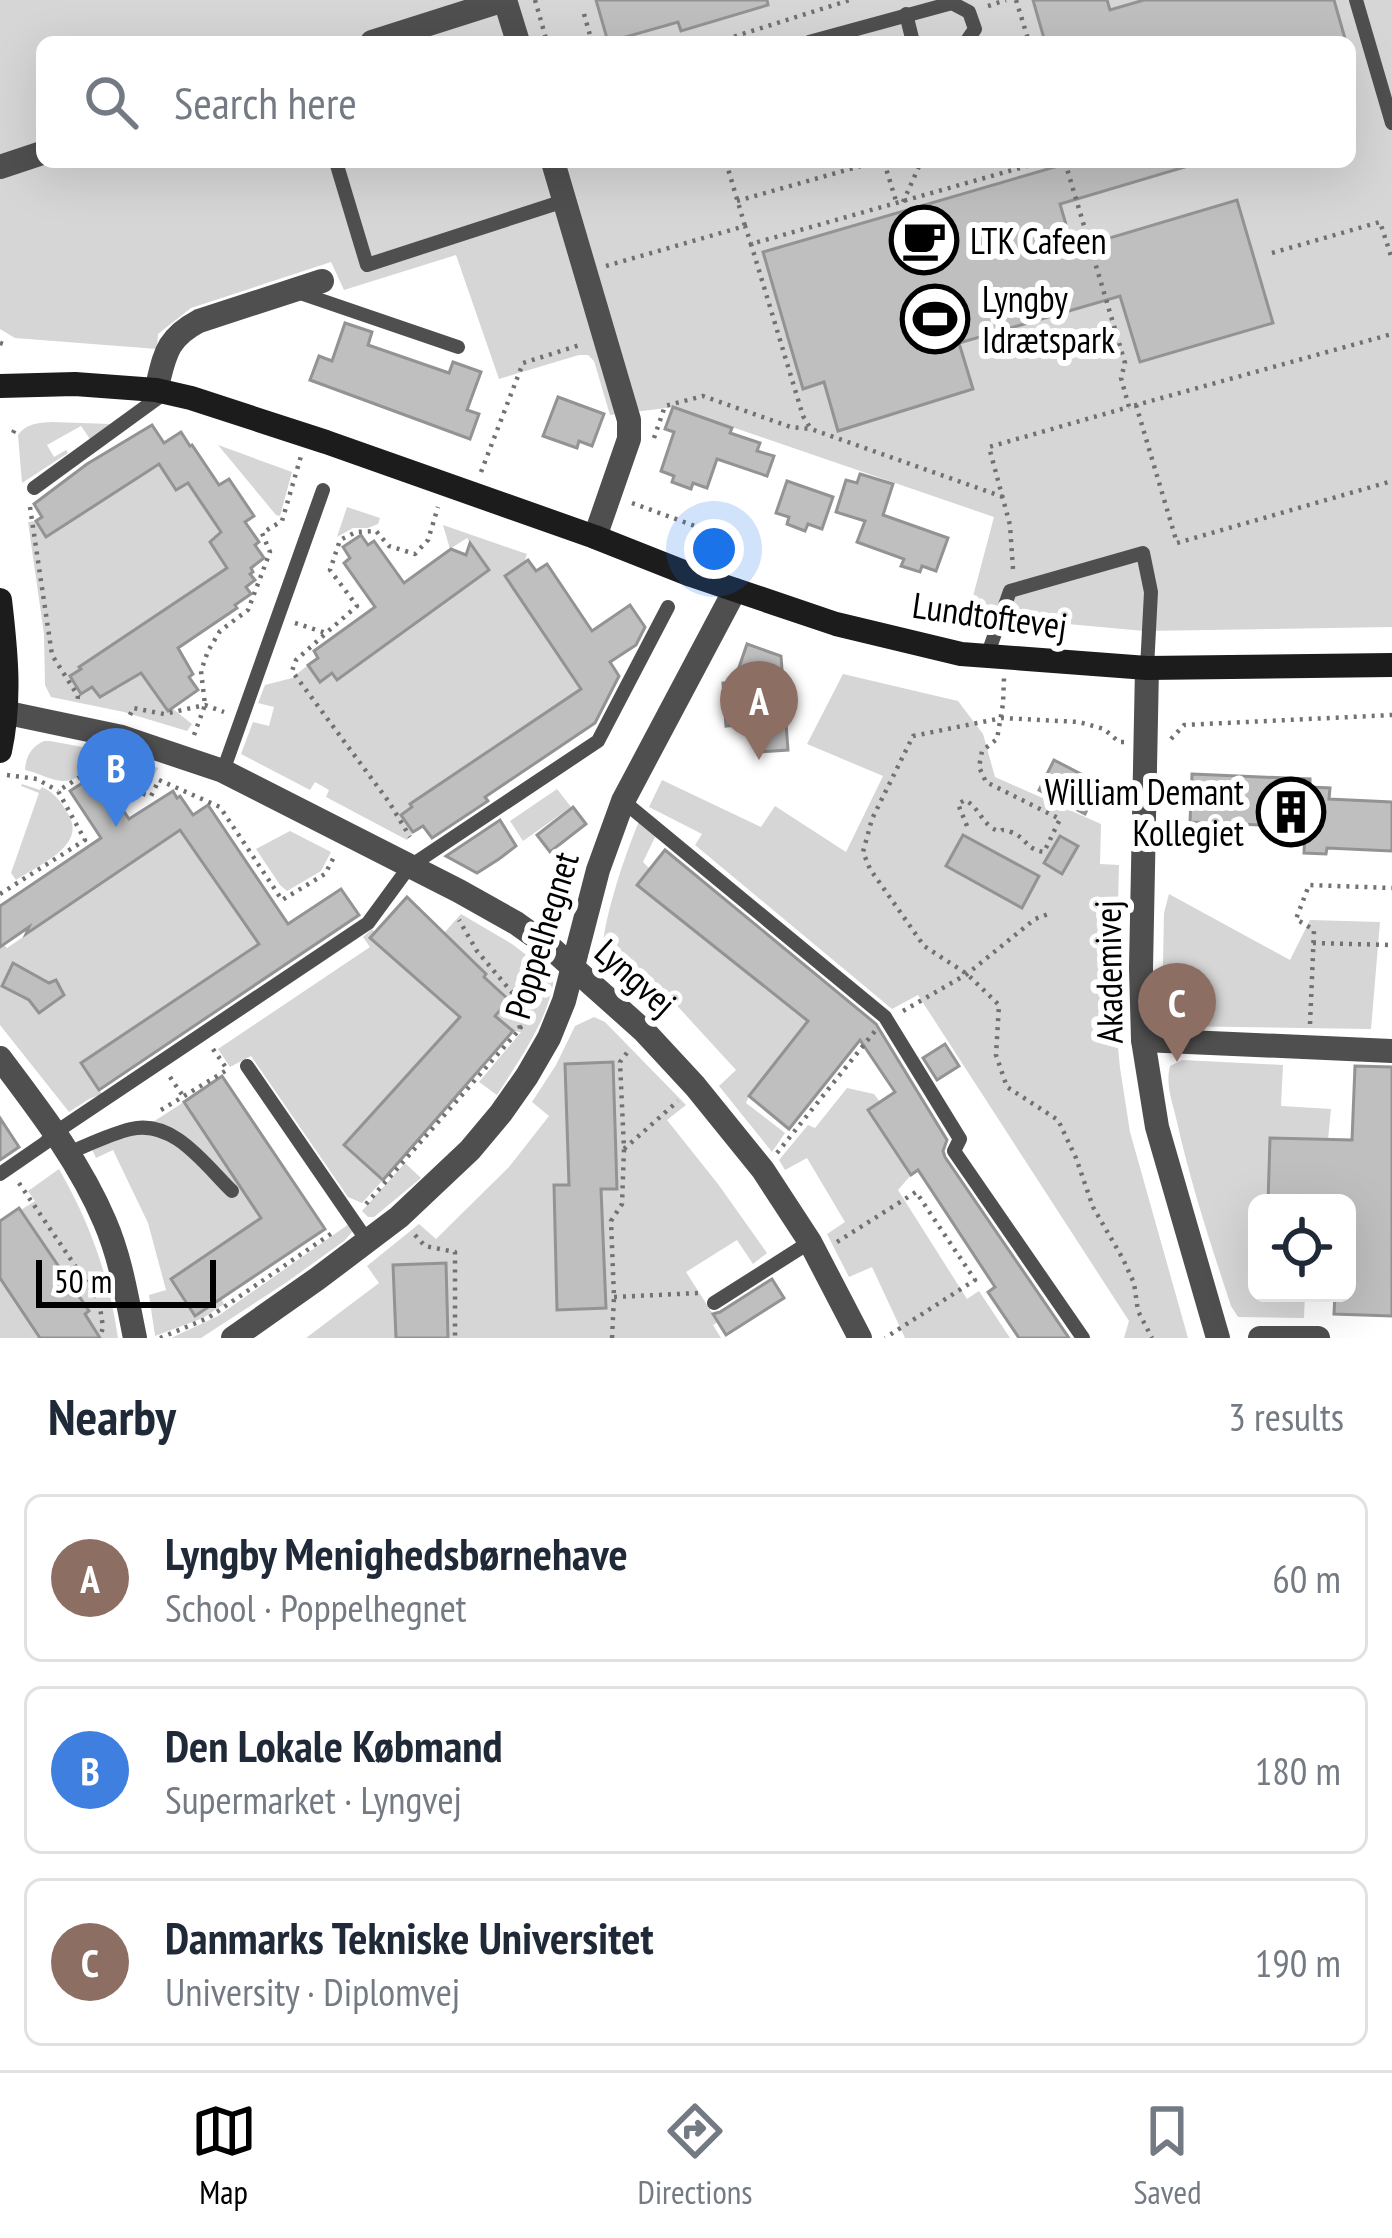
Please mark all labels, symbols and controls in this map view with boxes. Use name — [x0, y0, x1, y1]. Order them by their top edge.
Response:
search box — [36, 36, 1356, 168]
icon: search — [78, 69, 144, 135]
text: Search here — [174, 73, 357, 131]
cafe icon: LTK Cafeen — [889, 205, 959, 275]
place label: LTK Cafeen — [970, 217, 1107, 264]
place label: Lyngby Idrætspark — [982, 275, 1115, 363]
sports icon: Lyngby Idrætspark — [900, 284, 970, 354]
your location — [684, 519, 744, 579]
street label: Lundtoftevej — [910, 581, 1070, 649]
pin: A — [720, 661, 798, 760]
pin: B — [77, 728, 155, 827]
place label: William Demant Kollegiet — [1045, 768, 1244, 856]
building icon: William Demant Kollegiet — [1256, 777, 1326, 847]
street label: Poppelhegnet — [493, 846, 589, 1024]
street label: Akademivej — [1083, 900, 1133, 1044]
street label: Lyngvej — [585, 928, 687, 1026]
pin: C — [1138, 963, 1216, 1062]
map controls — [1248, 1194, 1356, 1302]
button: locate — [1248, 1194, 1356, 1302]
scale bar — [36, 1254, 216, 1307]
text: 50 m — [54, 1259, 112, 1302]
text: Nearby — [48, 1383, 176, 1449]
text: 3 results — [1228, 1391, 1344, 1442]
text: Lyngby Menighedsbørnehave — [165, 1524, 628, 1582]
text: A — [80, 1553, 100, 1604]
text: 60 m — [1272, 1553, 1341, 1604]
text: School · Poppelhegnet — [165, 1582, 467, 1633]
text: Den Lokale Købmand — [165, 1716, 503, 1774]
text: B — [80, 1745, 100, 1796]
text: 180 m — [1255, 1745, 1341, 1796]
text: Supermarket · Lyngvej — [165, 1774, 462, 1825]
text: Danmarks Tekniske Universitet — [165, 1908, 654, 1966]
text: C — [81, 1937, 99, 1988]
text: 190 m — [1255, 1937, 1341, 1988]
text: University · Diplomvej — [165, 1966, 460, 2017]
tab: Map — [191, 2098, 257, 2213]
tab: Directions — [638, 2098, 752, 2213]
tab: Saved — [1133, 2098, 1201, 2213]

